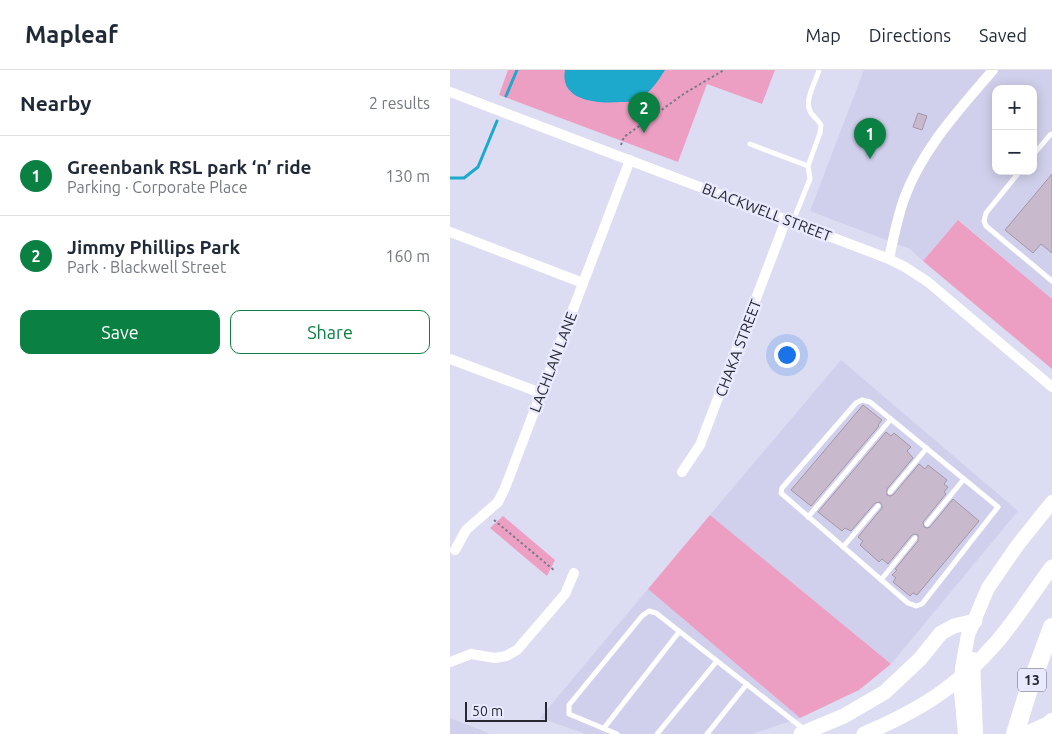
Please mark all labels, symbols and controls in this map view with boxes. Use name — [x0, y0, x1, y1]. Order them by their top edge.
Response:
text: Mapleaf — [25, 21, 118, 48]
text: Map — [805, 25, 841, 45]
text: Directions — [869, 25, 951, 45]
text: Saved — [979, 25, 1027, 45]
map controls — [992, 85, 1037, 175]
button: + — [992, 85, 1037, 130]
text: Nearby — [20, 91, 91, 115]
pin: 2 — [628, 92, 660, 133]
text: 2 results — [369, 94, 430, 112]
pin: 1 — [854, 118, 886, 159]
button: − — [992, 130, 1037, 175]
text: Greenbank RSL park ‘n’ ride — [67, 156, 312, 178]
text: 1 — [31, 167, 41, 185]
text: 130 m — [385, 167, 430, 185]
text: Parking · Corporate Place — [67, 178, 247, 196]
street label: BLACKWELL STREET — [700, 179, 835, 245]
text: Jimmy Phillips Park — [67, 236, 240, 258]
text: 2 — [31, 247, 41, 265]
text: 160 m — [385, 247, 430, 265]
text: Park · Blackwell Street — [67, 258, 226, 276]
street label: CHAKA STREET — [712, 296, 765, 399]
street label: LACHLAN LANE — [526, 309, 580, 415]
button: Save — [20, 310, 220, 354]
button: Share — [230, 310, 430, 354]
your location — [774, 342, 800, 368]
road number: 13 — [1018, 668, 1046, 692]
scale bar — [465, 699, 548, 722]
text: 50 m — [472, 703, 503, 719]

